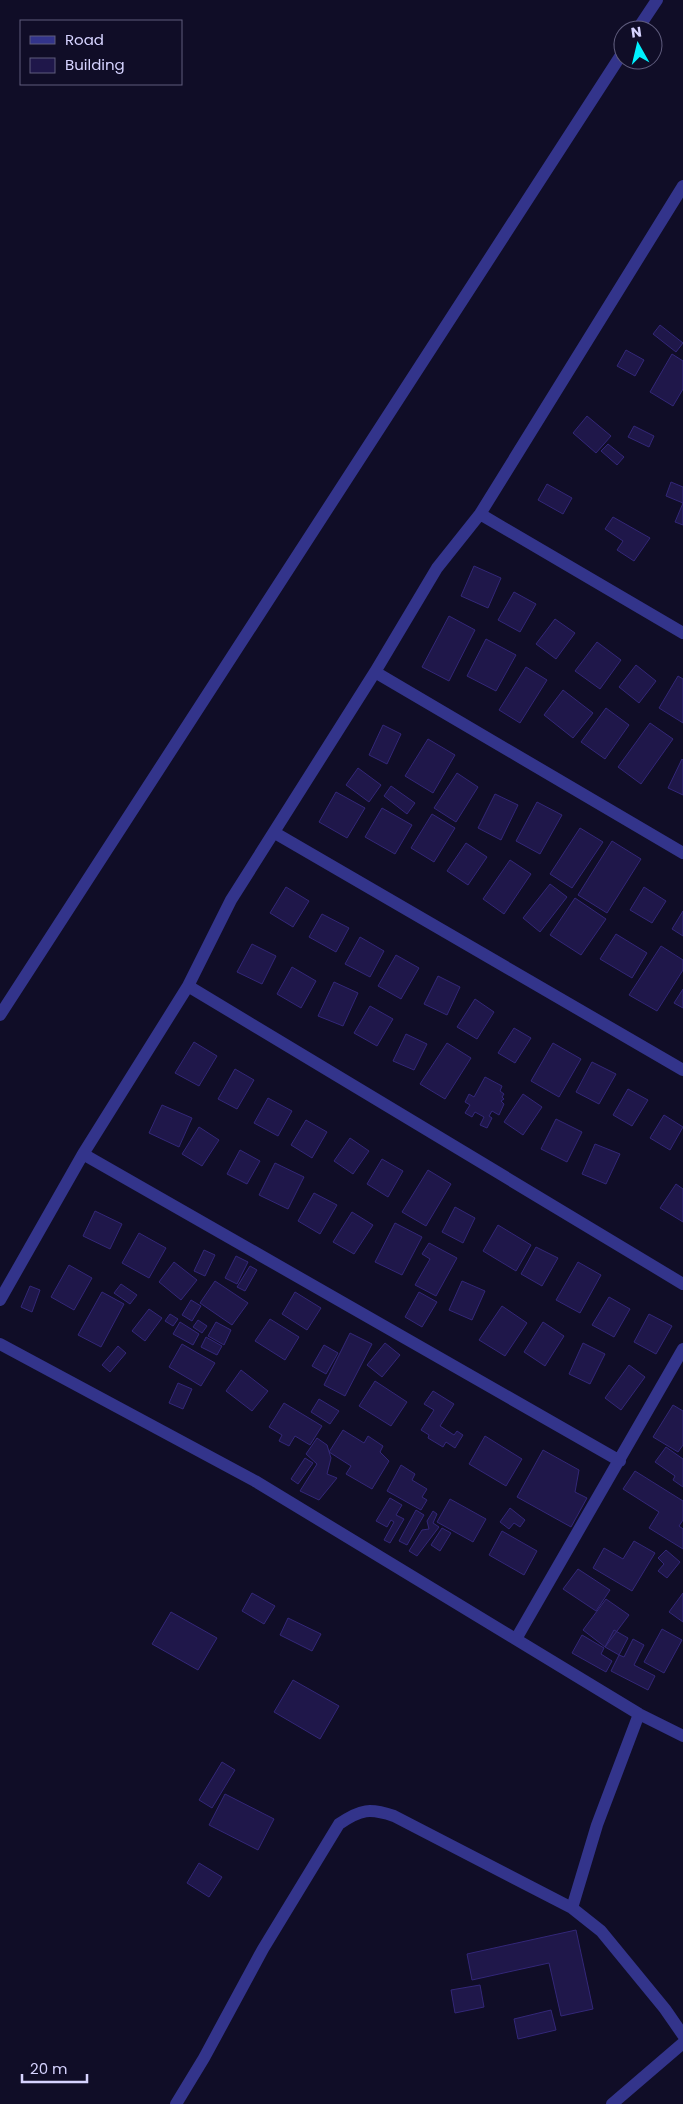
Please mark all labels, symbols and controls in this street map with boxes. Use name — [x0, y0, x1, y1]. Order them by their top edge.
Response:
legend — [20, 20, 182, 85]
north arrow — [613, 20, 663, 70]
text: N — [630, 21, 643, 43]
text: Road — [65, 29, 104, 50]
text: Building — [65, 54, 125, 75]
scale bar — [22, 2052, 88, 2084]
text: 20 m — [30, 2058, 68, 2079]

